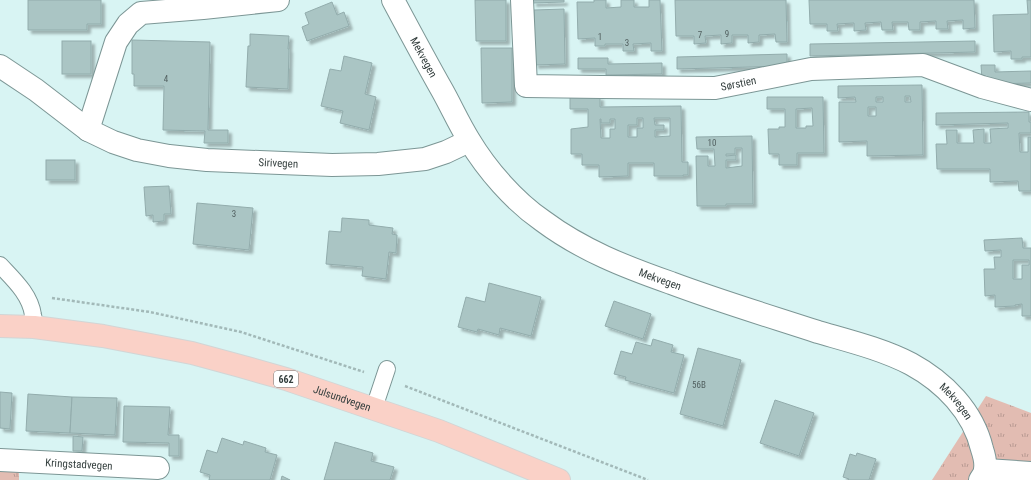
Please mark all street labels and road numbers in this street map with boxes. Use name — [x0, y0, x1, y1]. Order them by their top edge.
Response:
street label: Mekvegen — [407, 35, 440, 80]
street label: Sørstien — [720, 74, 757, 94]
street label: Sirivegen — [258, 156, 298, 171]
street label: Mekvegen — [637, 266, 683, 293]
road number: 662 — [274, 371, 298, 387]
street label: Mekvegen — [937, 380, 975, 422]
street label: Julsundvegen — [311, 383, 372, 414]
street label: Kringstadvegen — [45, 456, 113, 473]

